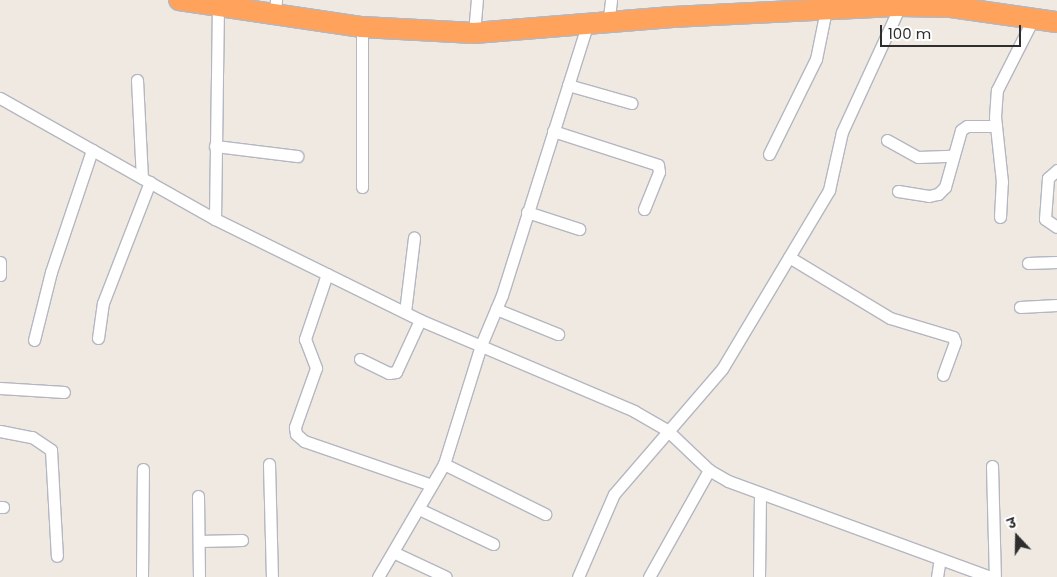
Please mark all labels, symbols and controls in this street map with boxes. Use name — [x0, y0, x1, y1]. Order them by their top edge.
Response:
scale bar — [882, 15, 1023, 47]
text: 100 m — [888, 23, 931, 44]
north arrow — [992, 512, 1042, 562]
text: उ — [1004, 512, 1019, 534]

